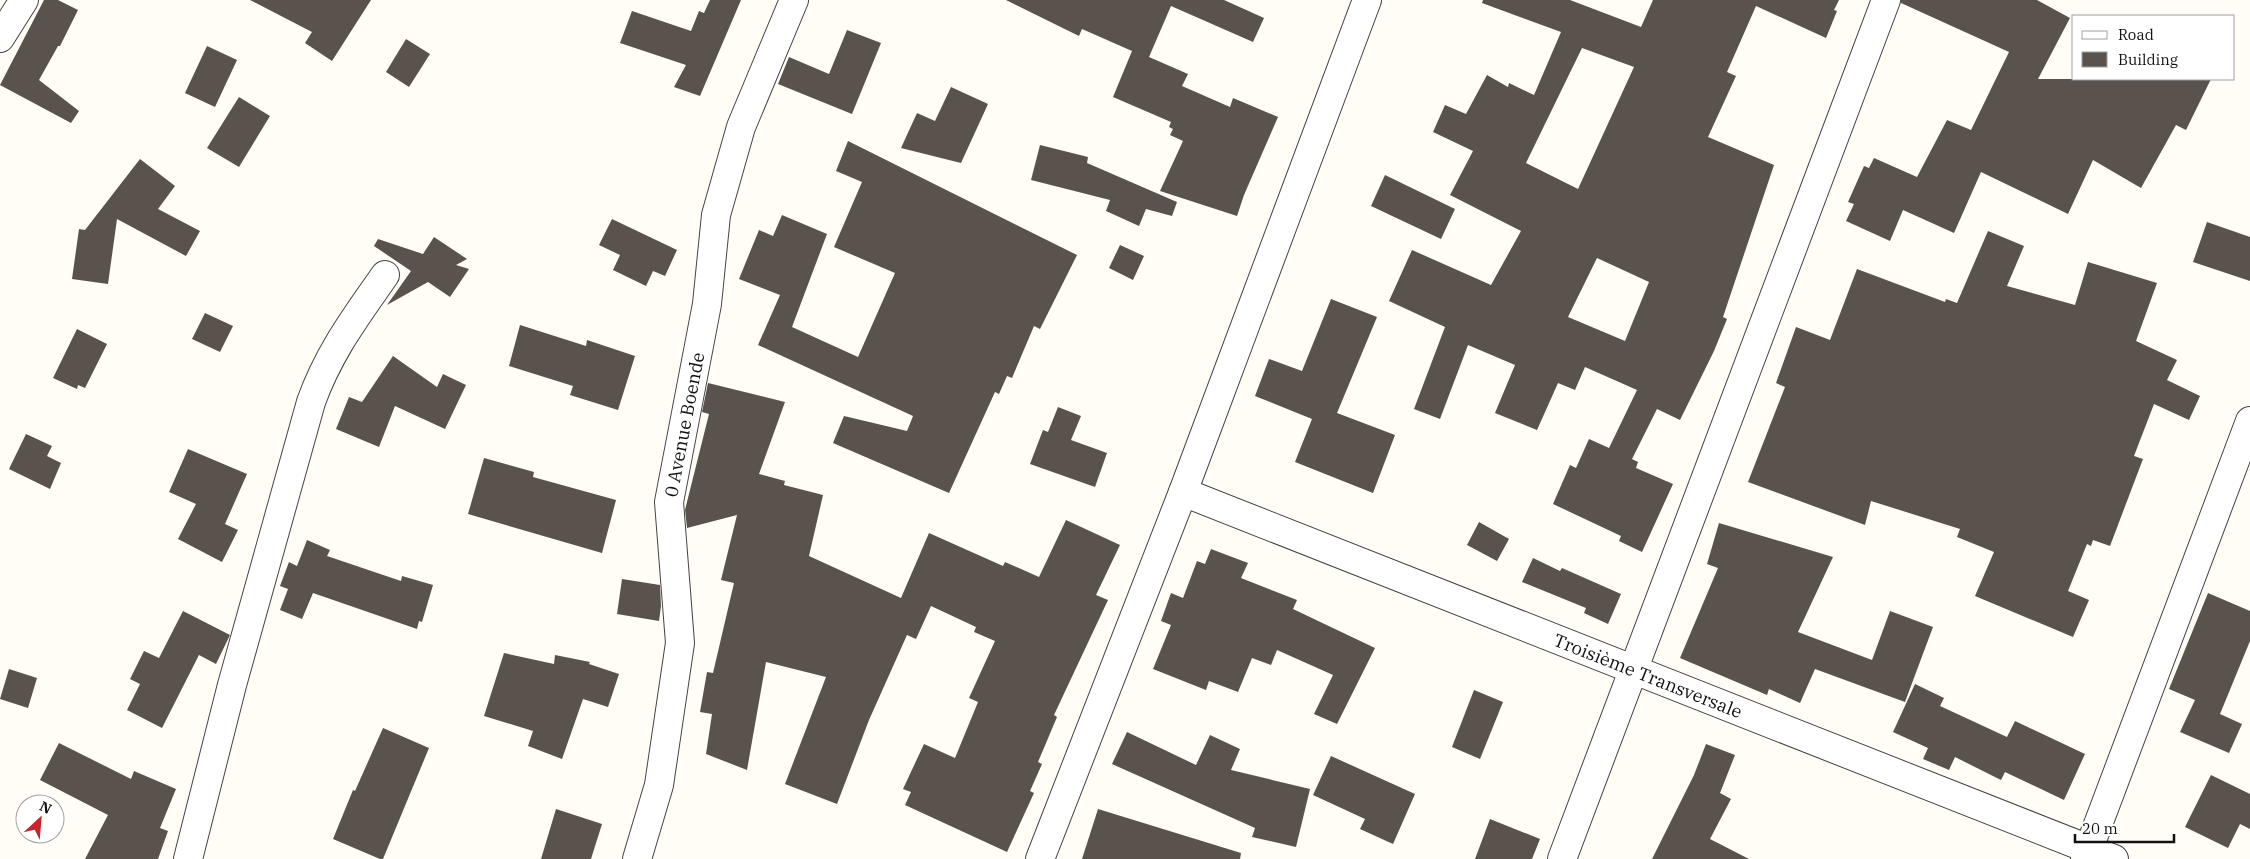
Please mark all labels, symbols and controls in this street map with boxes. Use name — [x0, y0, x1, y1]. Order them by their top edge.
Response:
legend — [2072, 15, 2235, 80]
text: Road — [2118, 25, 2154, 44]
text: Building — [2118, 50, 2178, 69]
street label: 0 Avenue Boende — [659, 350, 709, 499]
street label: Troisième Transversale — [1551, 628, 1746, 723]
north arrow — [15, 794, 65, 844]
text: N — [37, 797, 55, 818]
scale bar — [2075, 812, 2174, 844]
text: 20 m — [2082, 819, 2118, 838]

